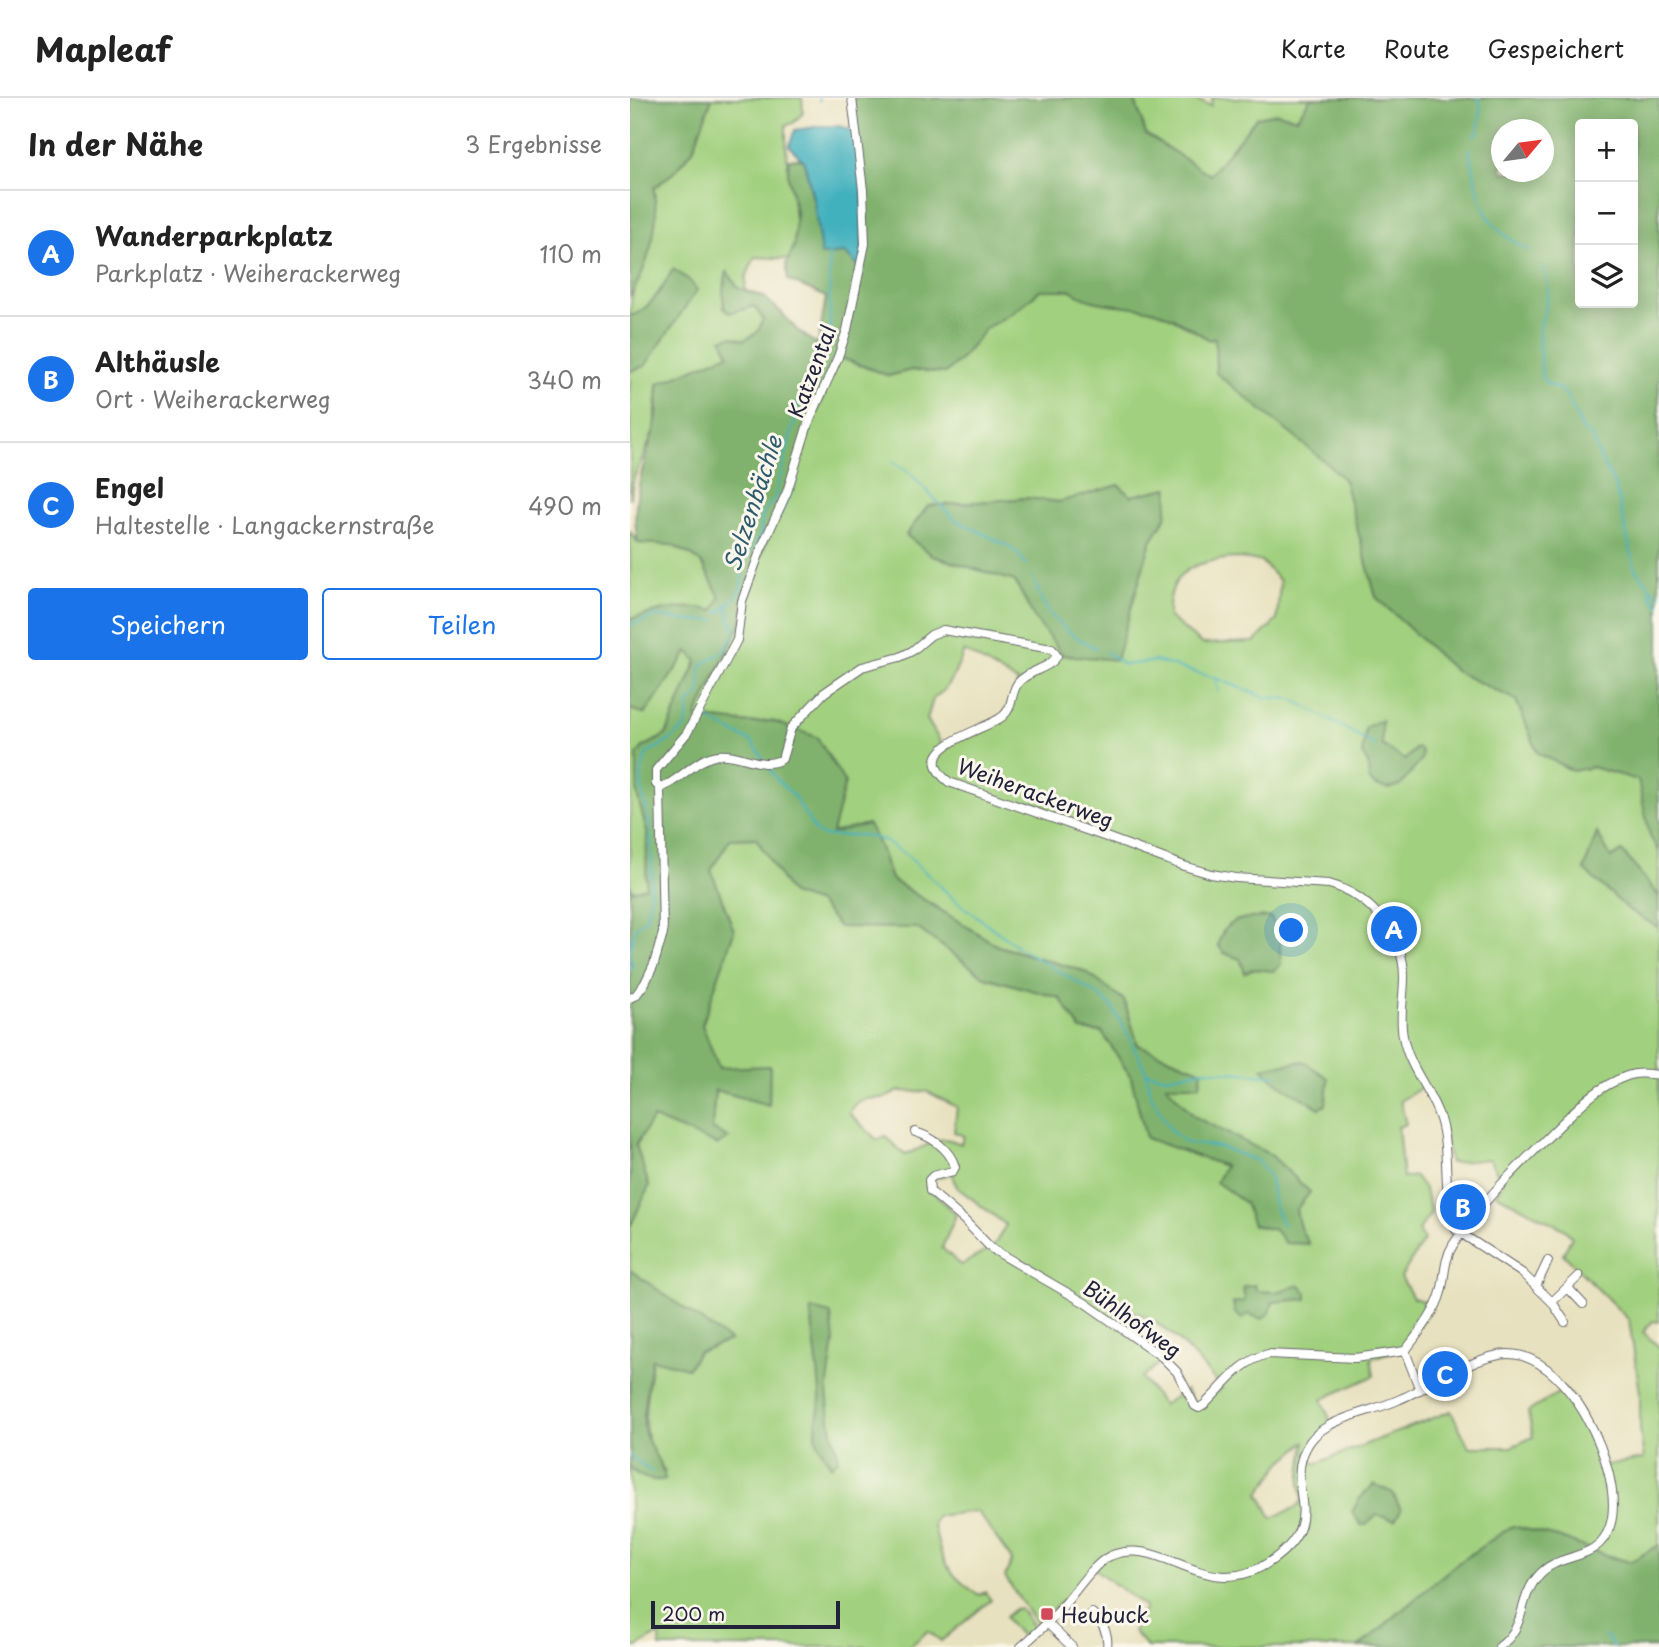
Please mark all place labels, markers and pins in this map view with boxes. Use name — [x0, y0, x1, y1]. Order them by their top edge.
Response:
pin: A — [1371, 903, 1417, 955]
pin: B — [1440, 1181, 1486, 1233]
pin: C — [1422, 1348, 1468, 1400]
place label: Heubuck — [1061, 1598, 1149, 1630]
marker: Heubuck — [1039, 1606, 1055, 1622]

